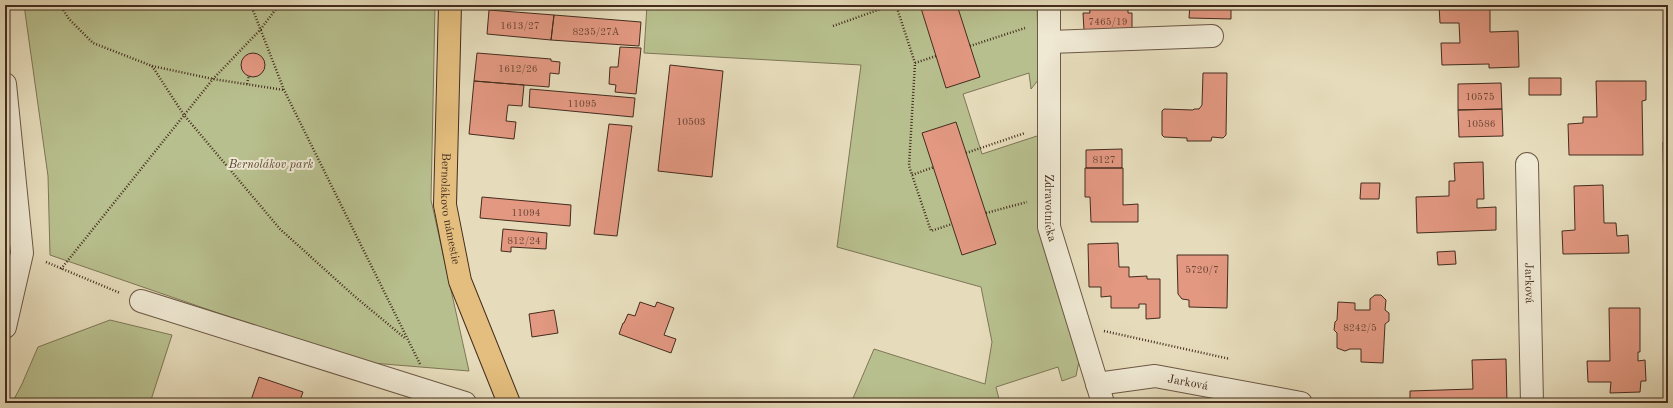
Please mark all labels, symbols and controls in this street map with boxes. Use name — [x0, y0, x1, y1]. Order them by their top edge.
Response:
house number: 7465/19 — [1088, 17, 1128, 27]
house number: 1613/27 — [500, 21, 540, 31]
house number: 8235/27A — [573, 27, 620, 37]
house number: 1612/26 — [498, 64, 538, 74]
house number: 10575 — [1466, 92, 1495, 102]
house number: 11095 — [568, 99, 597, 109]
house number: 10503 — [677, 117, 706, 127]
house number: 10586 — [1467, 119, 1496, 129]
street label: Bernolákovo námestie — [438, 152, 462, 266]
house number: 8127 — [1092, 155, 1116, 165]
park label: Bernolákov park — [228, 159, 314, 171]
street label: Zdravotnícka — [1042, 174, 1058, 243]
house number: 11094 — [512, 208, 541, 218]
house number: 812/24 — [507, 236, 541, 246]
street label: Jarková — [1522, 262, 1535, 304]
house number: 5720/7 — [1185, 265, 1219, 275]
house number: 8242/5 — [1343, 323, 1377, 333]
street label: Jarková — [1166, 373, 1209, 393]

